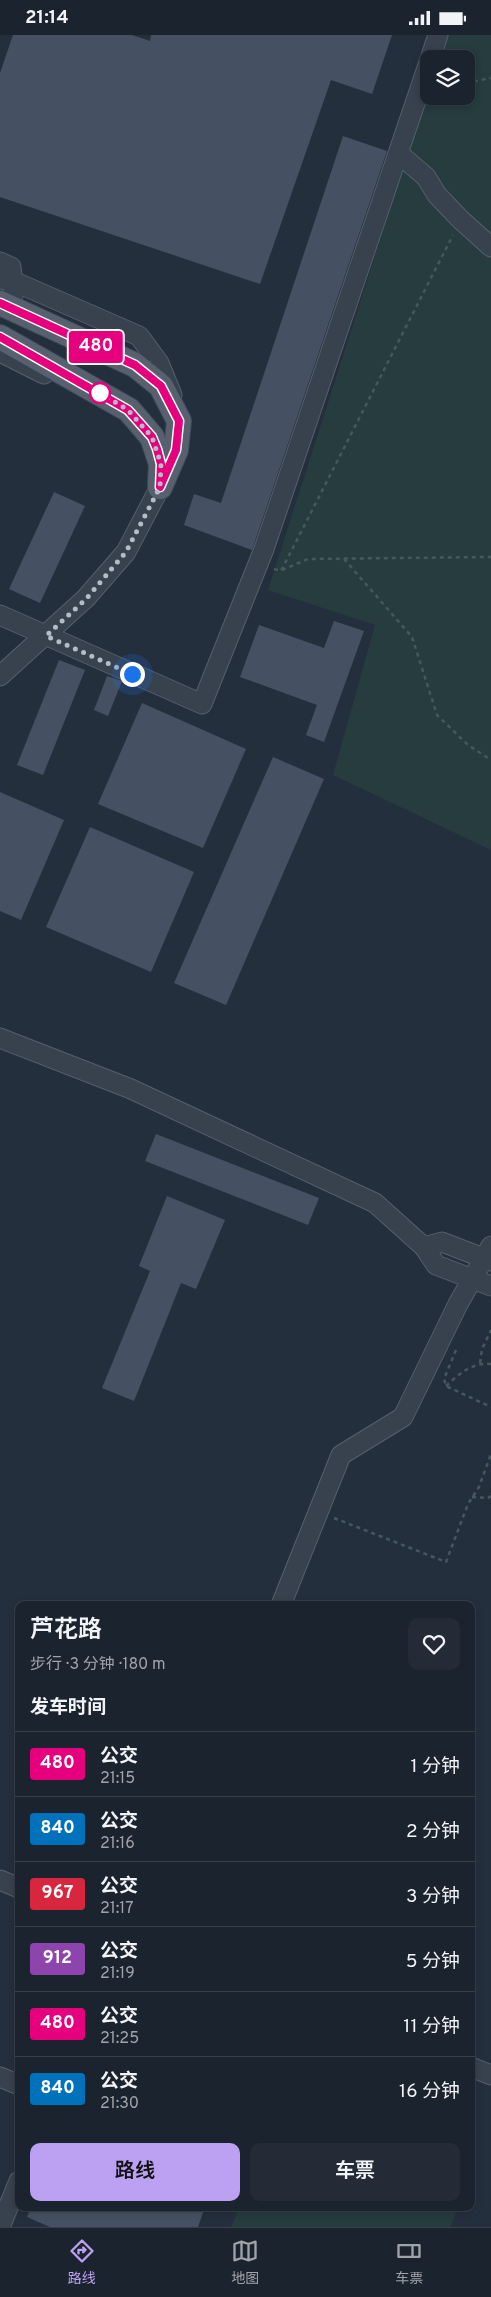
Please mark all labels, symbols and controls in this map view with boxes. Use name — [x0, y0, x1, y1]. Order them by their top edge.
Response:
text: 21:14 — [25, 6, 69, 30]
map controls — [420, 50, 475, 105]
button: layers — [420, 50, 475, 105]
line badge: 480 — [67, 331, 125, 363]
text: 480 — [79, 335, 113, 358]
unlabelled marker — [89, 382, 111, 404]
your location — [120, 662, 145, 687]
text: 芦花路 — [30, 1616, 102, 1646]
button: heart — [408, 1618, 460, 1670]
text: 步行 · 3 分钟 · 180 m — [30, 1655, 166, 1675]
text: 发车时间 — [30, 1696, 106, 1720]
text: 公交 — [100, 1745, 138, 1769]
text: 480 — [40, 1752, 75, 1775]
text: 1 分钟 — [410, 1755, 460, 1779]
text: 21:15 — [100, 1769, 135, 1789]
text: 公交 — [100, 1810, 138, 1834]
text: 840 — [40, 1817, 75, 1840]
text: 2 分钟 — [406, 1820, 460, 1844]
text: 21:16 — [100, 1834, 135, 1854]
text: 公交 — [100, 1875, 138, 1899]
text: 967 — [42, 1882, 73, 1905]
text: 3 分钟 — [406, 1885, 460, 1909]
text: 21:17 — [100, 1899, 134, 1919]
text: 公交 — [100, 1940, 138, 1964]
text: 912 — [43, 1947, 72, 1970]
text: 5 分钟 — [406, 1950, 460, 1974]
text: 21:19 — [100, 1964, 135, 1984]
text: 公交 — [100, 2005, 138, 2029]
text: 480 — [40, 2012, 75, 2035]
text: 11 分钟 — [403, 2015, 460, 2039]
text: 21:25 — [100, 2029, 139, 2049]
text: 公交 — [100, 2070, 138, 2094]
text: 840 — [40, 2077, 75, 2100]
text: 16 分钟 — [399, 2080, 460, 2104]
text: 21:30 — [100, 2094, 139, 2114]
button: 路线 — [30, 2143, 240, 2201]
button: 车票 — [250, 2143, 460, 2201]
tab: 路线 — [68, 2237, 96, 2288]
tab: 地图 — [231, 2237, 259, 2288]
tab: 车票 — [395, 2237, 423, 2288]

